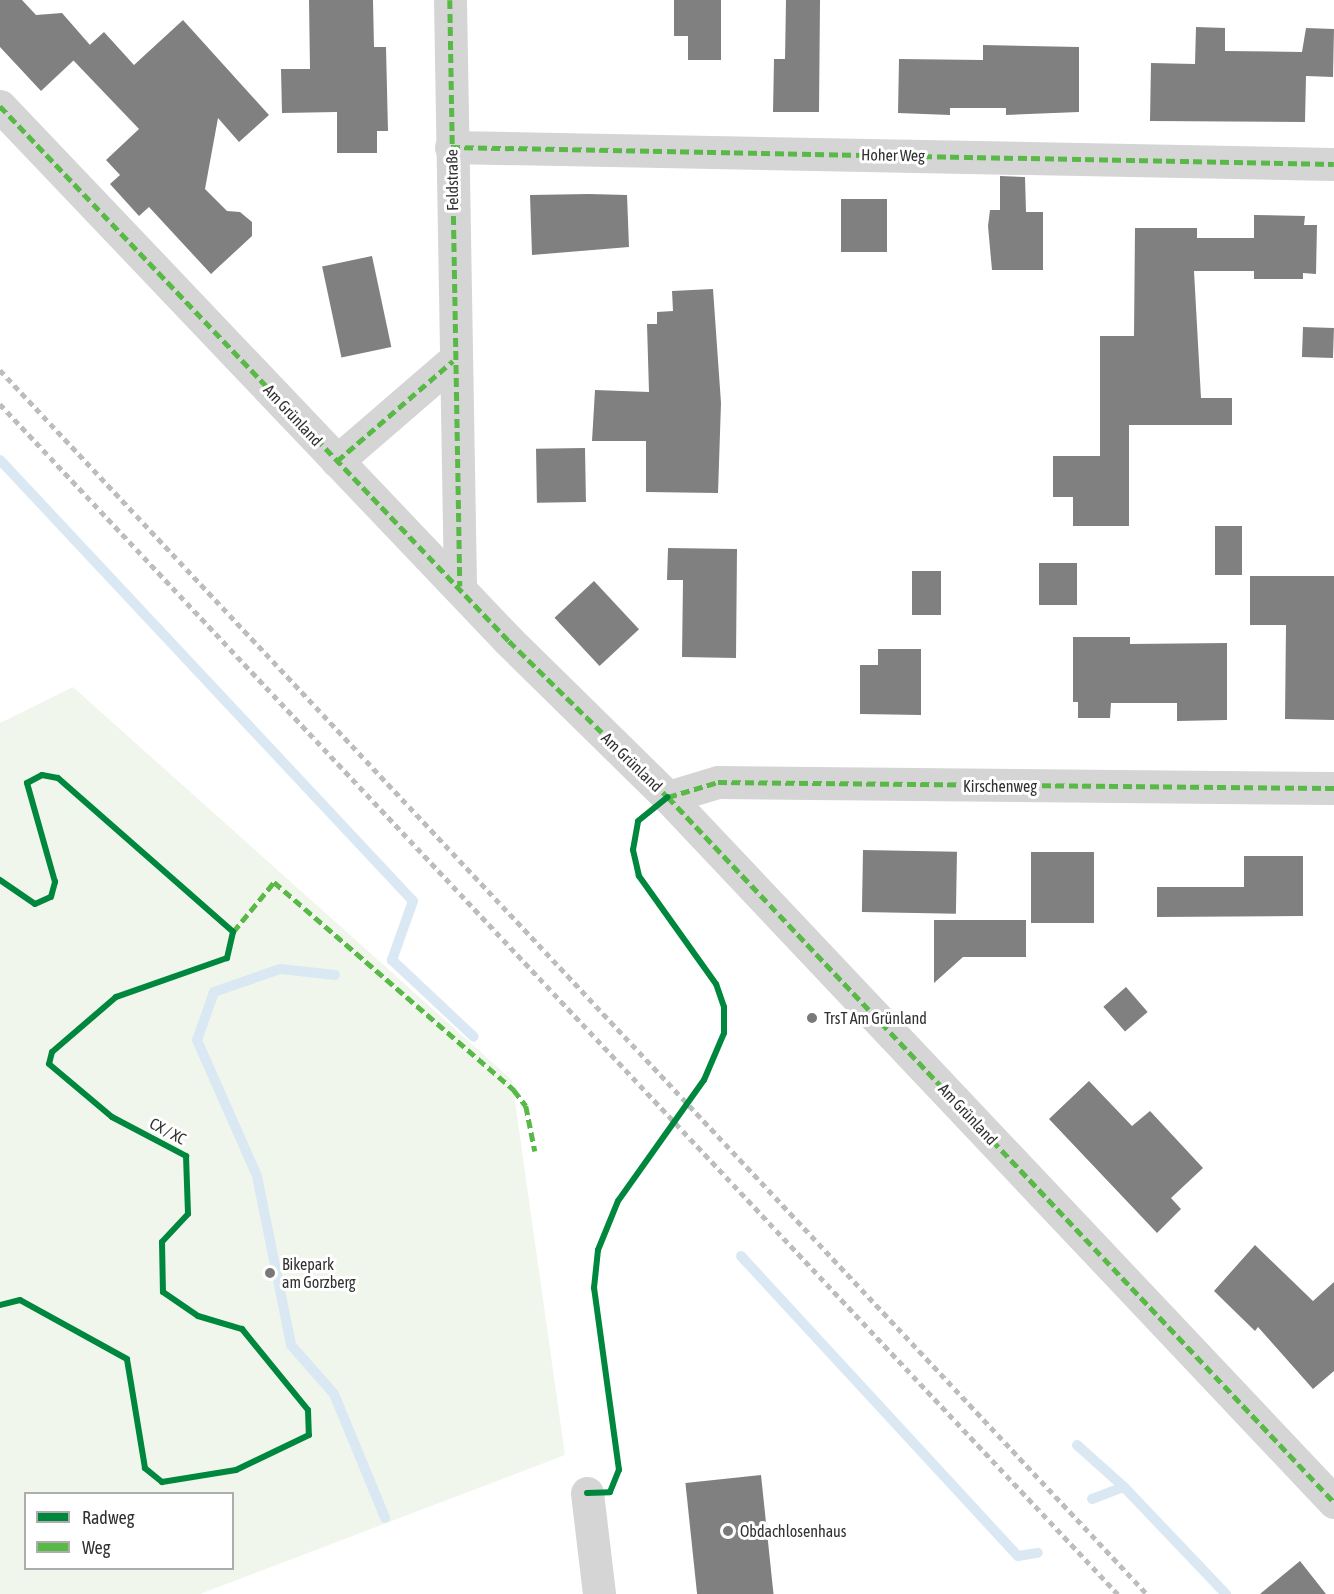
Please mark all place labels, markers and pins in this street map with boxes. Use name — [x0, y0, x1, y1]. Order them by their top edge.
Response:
place label: TrsT Am Grünland — [824, 1008, 927, 1028]
marker: TrsT Am Grünland — [805, 1011, 819, 1025]
place label: Bikepark am Gorzberg — [282, 1254, 356, 1292]
marker: Bikepark am Gorzberg — [263, 1266, 277, 1280]
place label: Obdachlosenhaus — [740, 1521, 846, 1541]
marker: Obdachlosenhaus — [721, 1524, 735, 1538]

